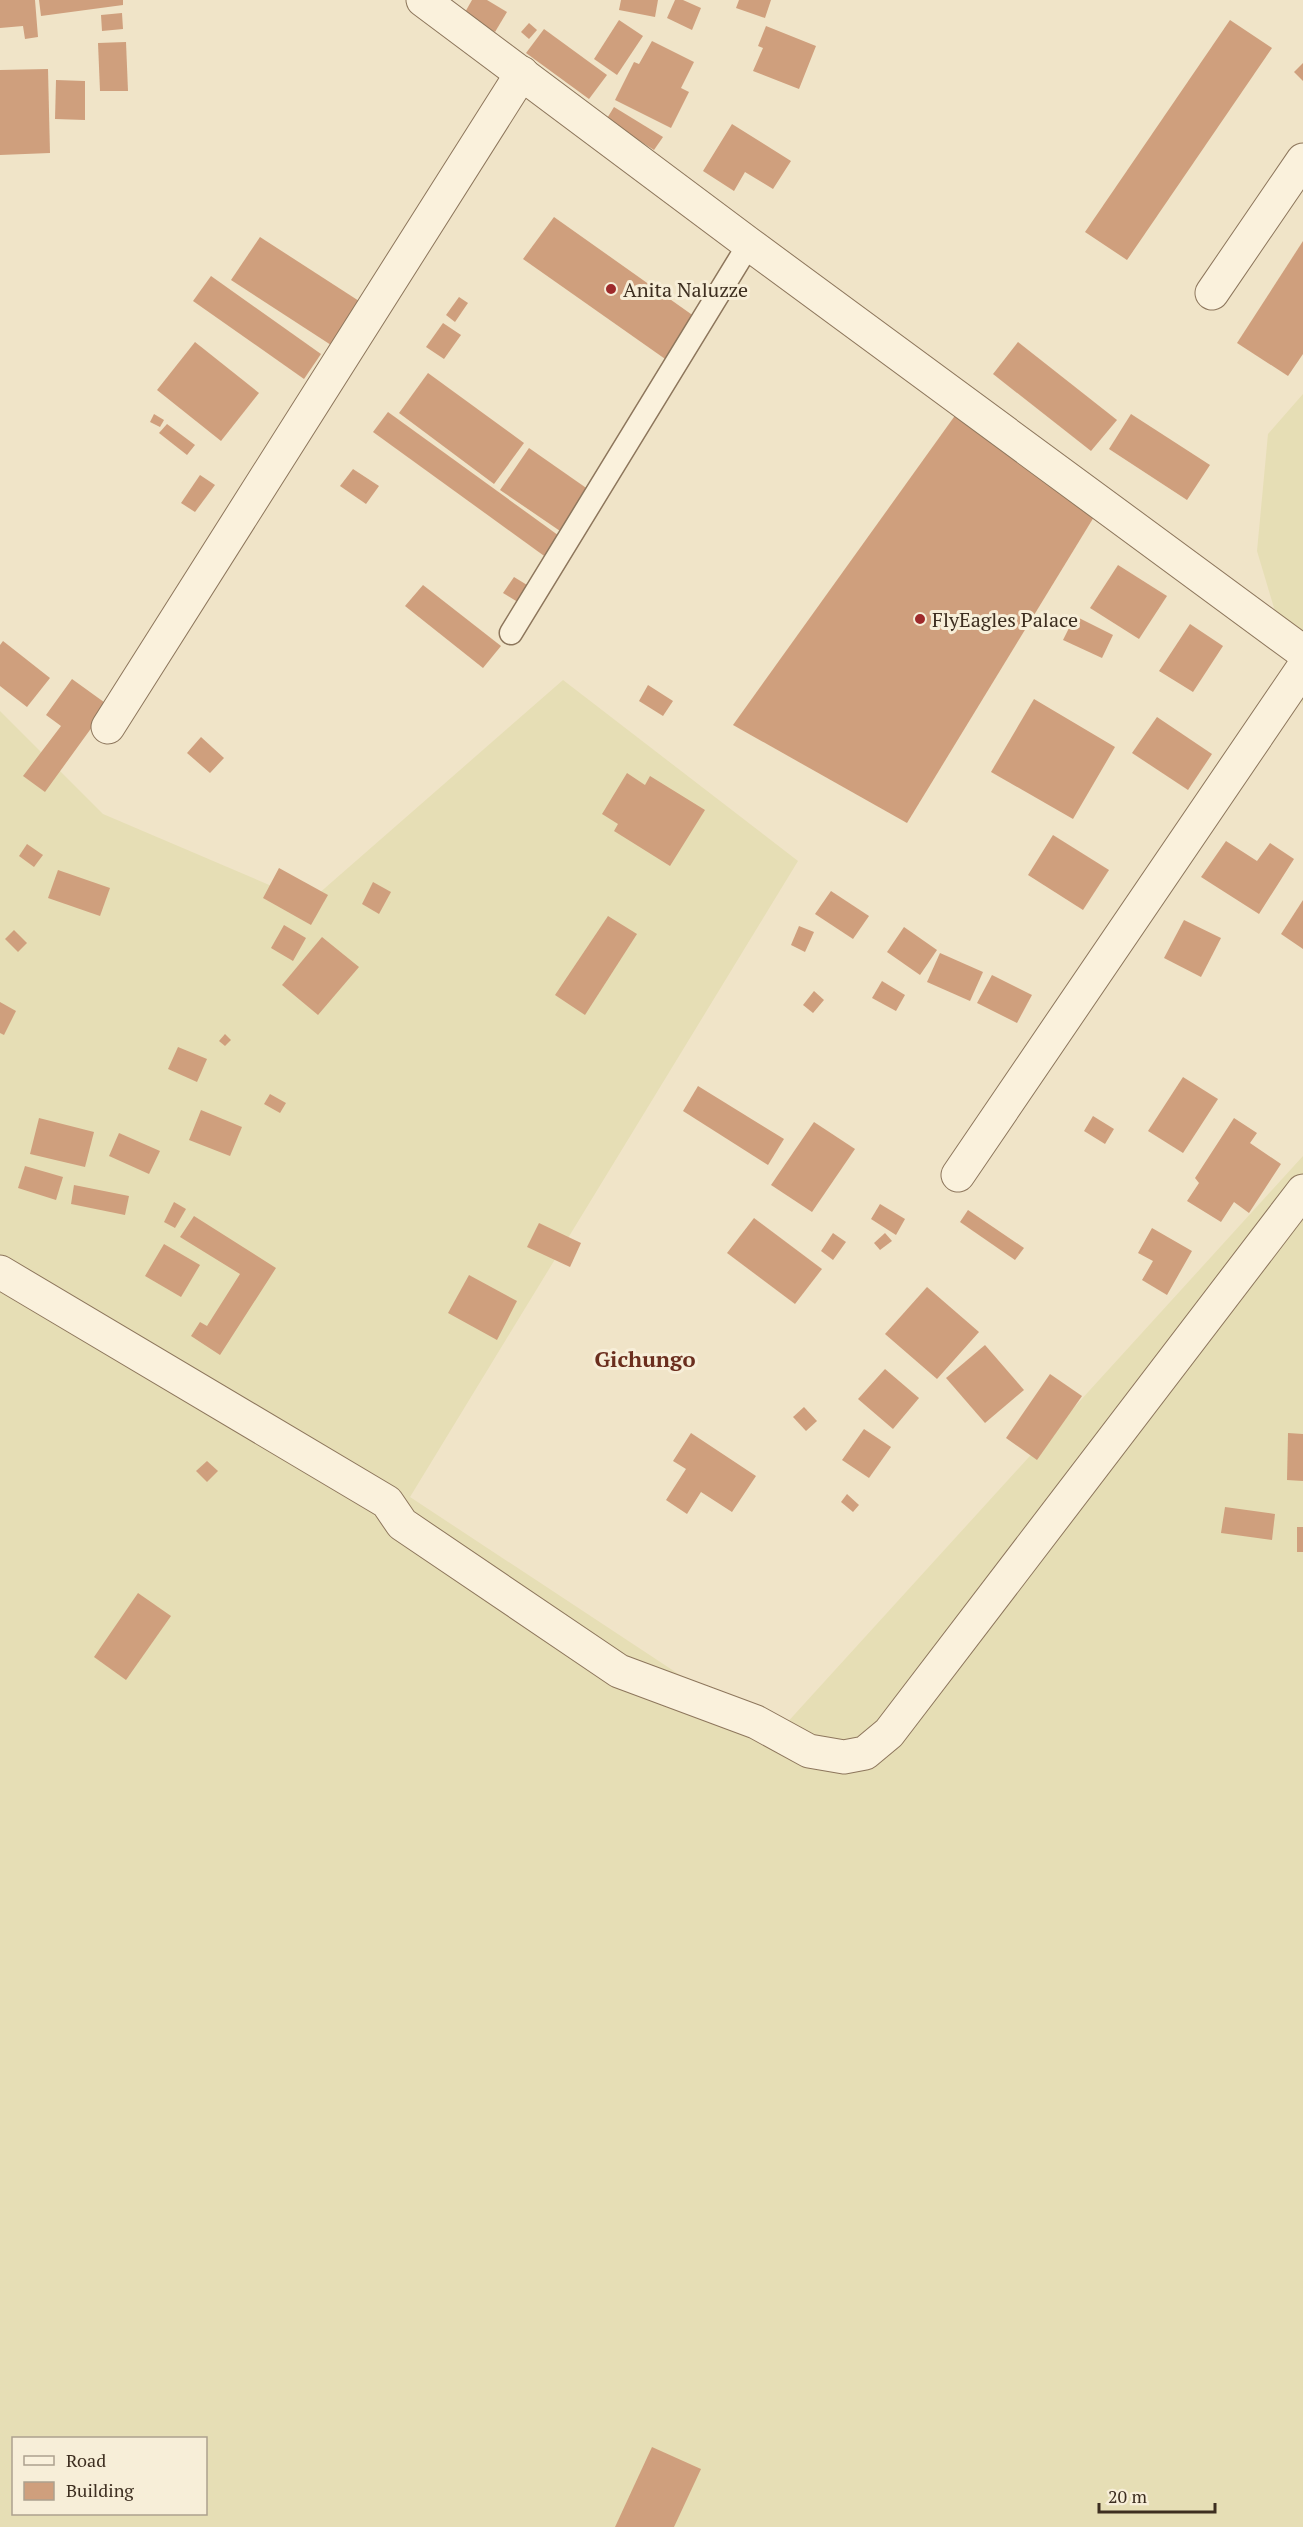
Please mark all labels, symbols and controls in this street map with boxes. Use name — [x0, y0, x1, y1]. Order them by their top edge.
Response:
place label: Anita Naluzze — [623, 276, 748, 303]
marker: Anita Naluzze — [604, 282, 618, 296]
place label: FlyEagles Palace — [932, 606, 1078, 633]
marker: FlyEagles Palace — [913, 612, 927, 626]
district label: Gichungo — [595, 1344, 695, 1373]
legend — [12, 2437, 207, 2515]
text: Road — [66, 2448, 106, 2472]
scale bar — [1099, 2476, 1214, 2514]
text: Building — [66, 2478, 134, 2502]
text: 20 m — [1108, 2484, 1148, 2508]

